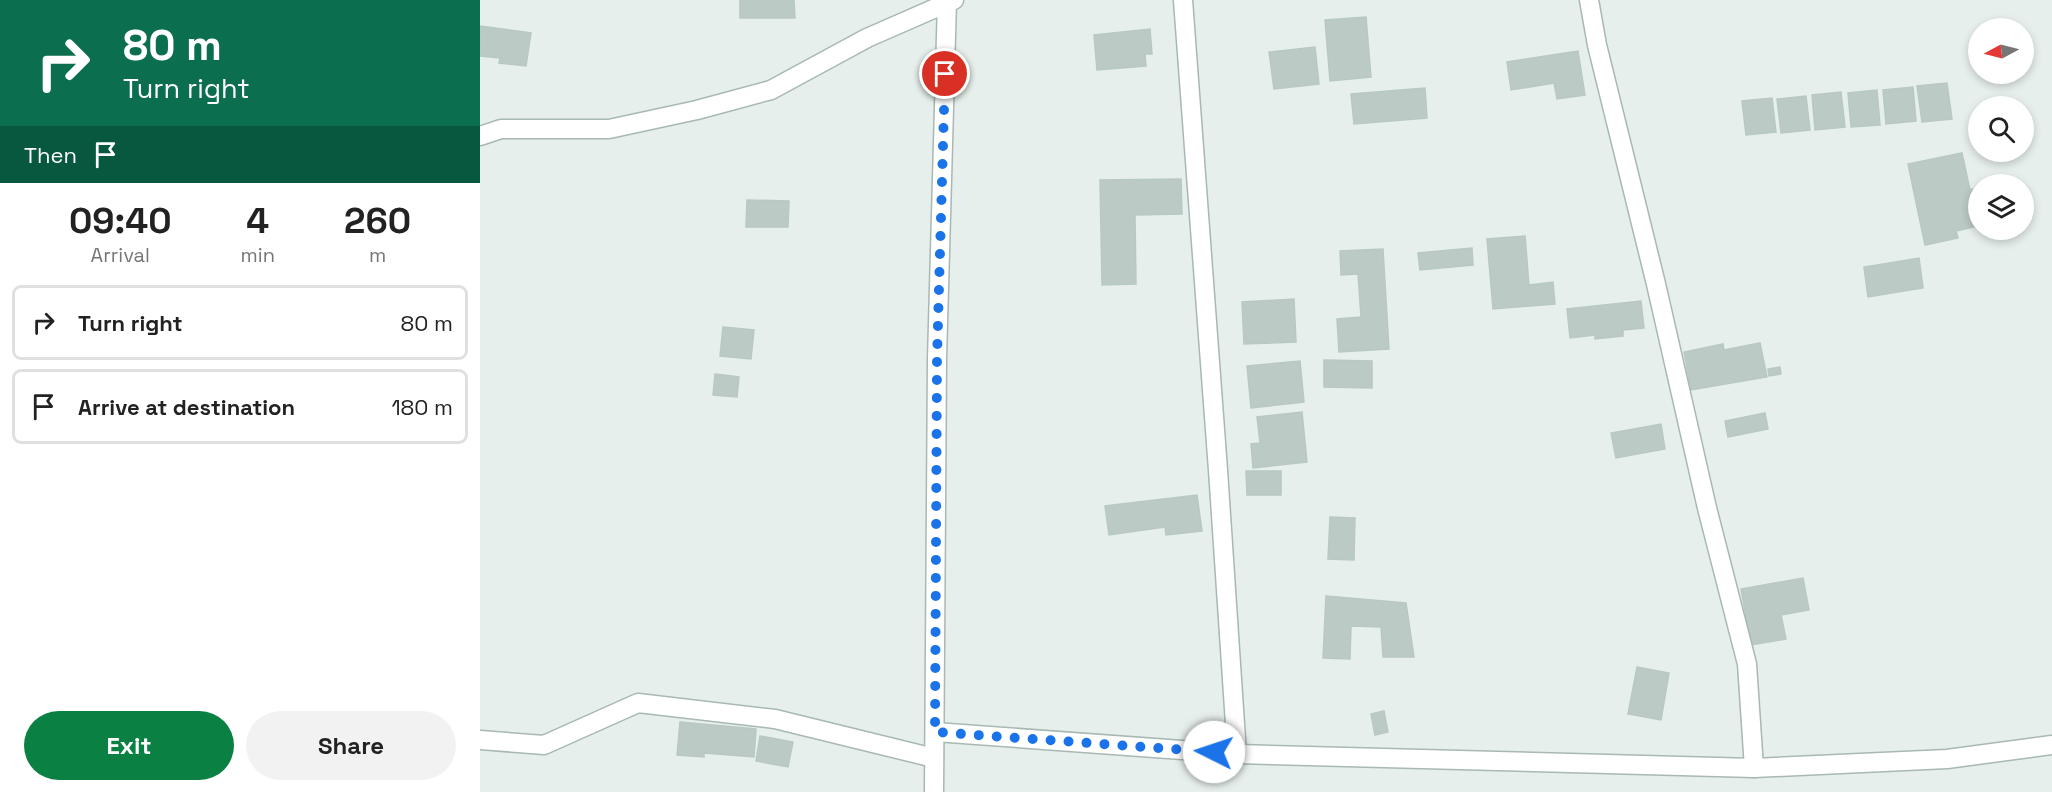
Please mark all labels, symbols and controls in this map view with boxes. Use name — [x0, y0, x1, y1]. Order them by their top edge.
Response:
north arrow — [1968, 18, 2034, 84]
map controls — [1968, 18, 2034, 240]
text: 80 m — [123, 19, 222, 72]
icon: right — [24, 24, 102, 102]
pin — [919, 48, 970, 99]
icon: arrive — [928, 57, 961, 90]
text: Turn right — [123, 71, 250, 106]
button: search — [1968, 96, 2034, 162]
icon: arrive — [89, 138, 122, 171]
text: Then — [24, 141, 77, 169]
button: layers — [1968, 174, 2034, 240]
text: 09:40 — [69, 198, 172, 244]
text: 4 — [246, 198, 269, 244]
text: 260 — [344, 198, 411, 244]
text: Arrival — [91, 242, 150, 268]
text: min — [241, 242, 275, 268]
text: m — [369, 242, 386, 268]
icon: right — [27, 306, 60, 339]
text: Turn right — [78, 309, 183, 337]
text: 80 m — [401, 309, 453, 337]
icon: arrive — [27, 390, 60, 423]
text: Arrive at destination — [78, 393, 295, 421]
text: 180 m — [391, 393, 453, 421]
button: Exit — [24, 711, 234, 780]
button: Share — [246, 711, 456, 780]
position arrow — [1182, 720, 1246, 784]

